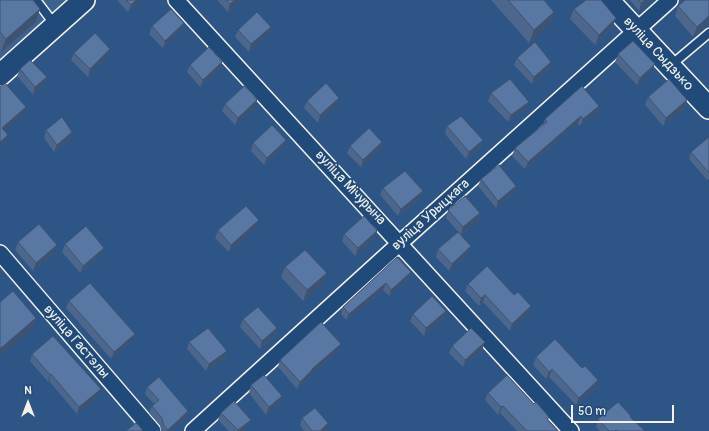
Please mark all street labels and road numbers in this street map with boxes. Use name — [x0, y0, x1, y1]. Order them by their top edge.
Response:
street label: вуліца Сыдзько — [619, 14, 697, 94]
street label: вуліца Мічурына — [311, 147, 389, 229]
street label: вуліца Урыцкага — [389, 176, 473, 254]
street label: вуліца Гастэлы — [39, 302, 113, 382]

